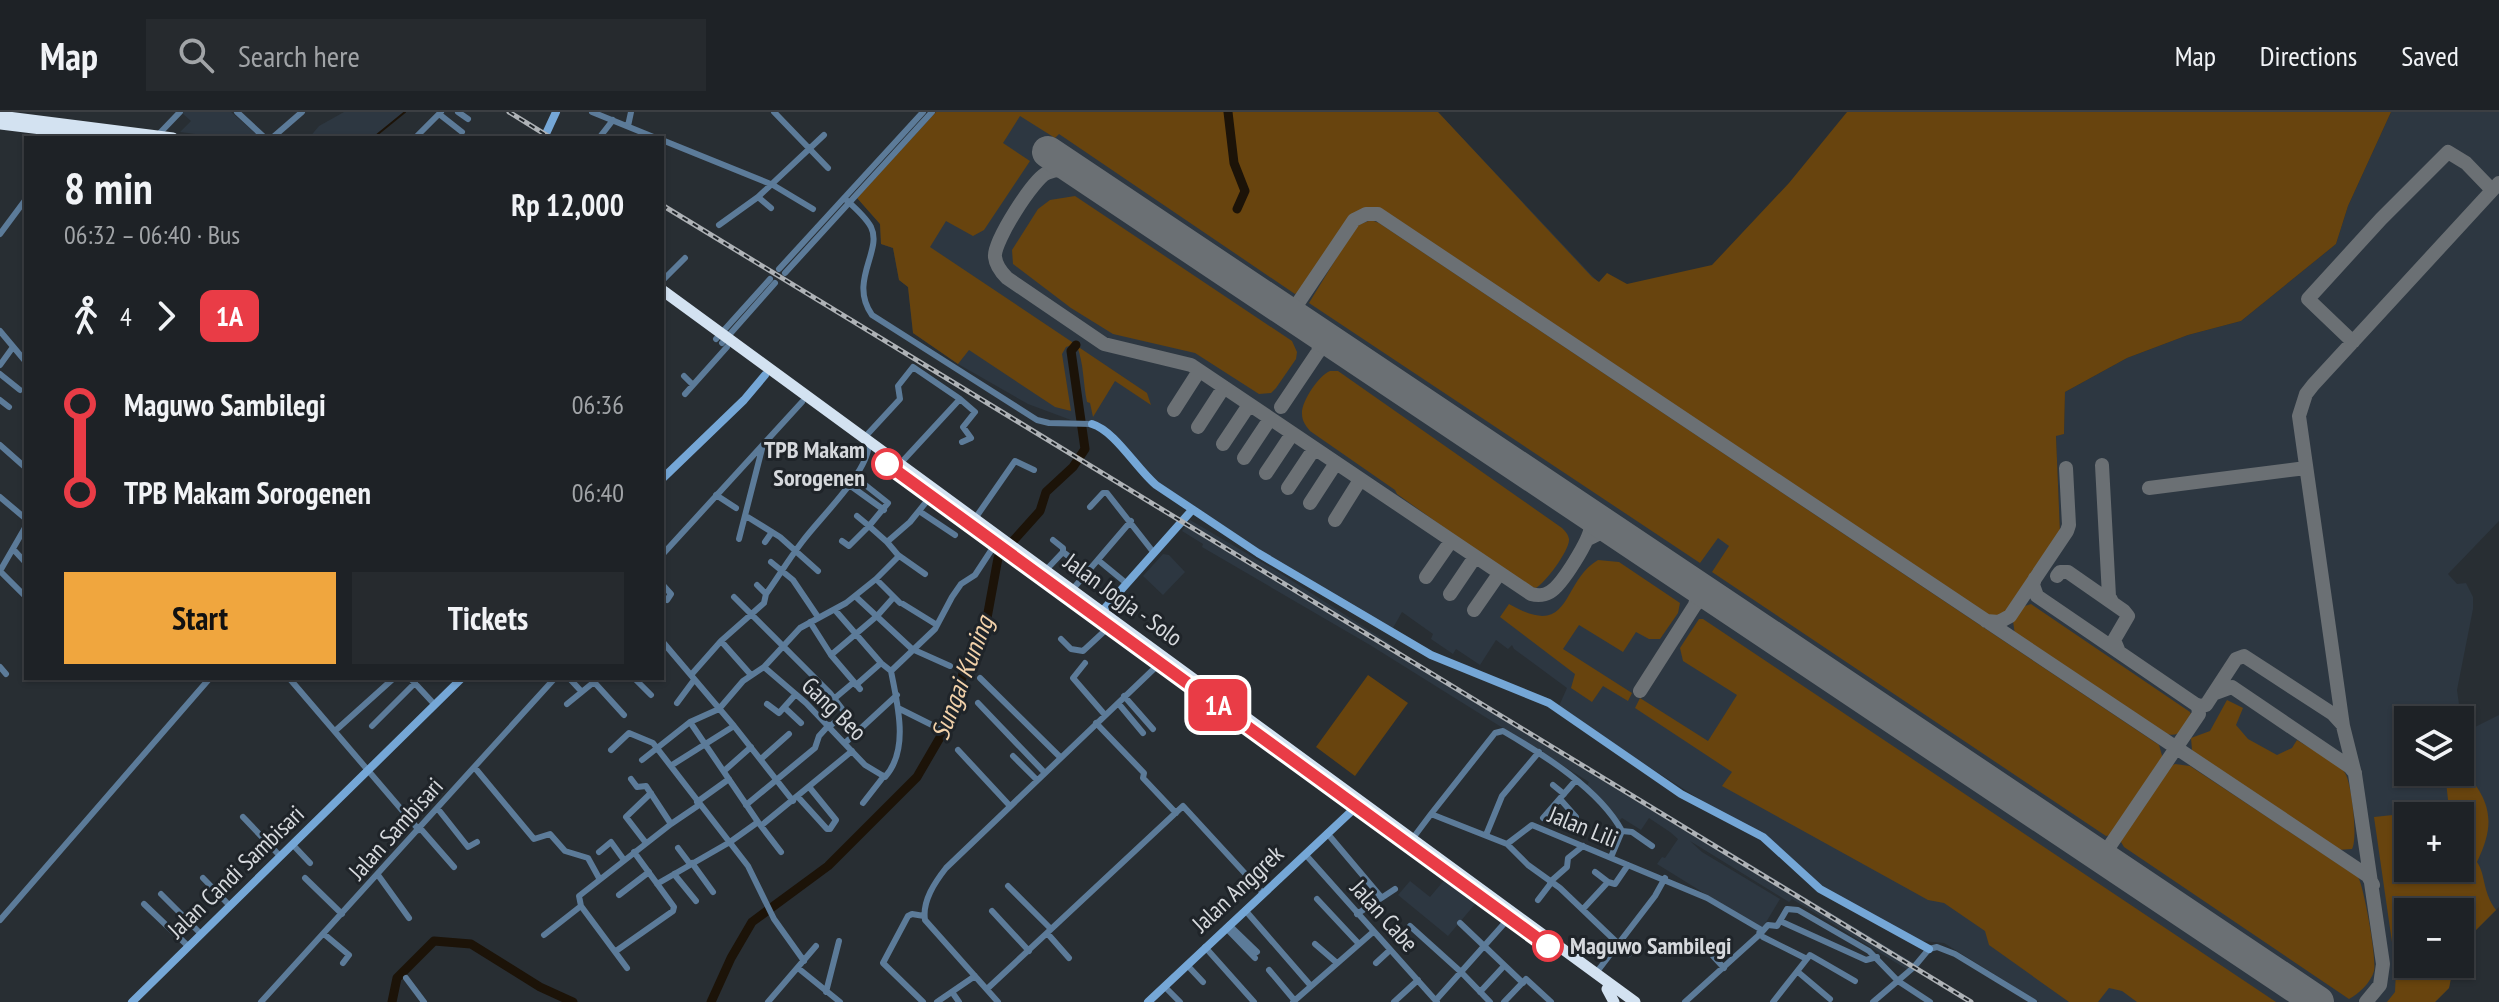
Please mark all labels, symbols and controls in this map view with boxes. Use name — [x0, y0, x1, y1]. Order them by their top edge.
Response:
search box — [146, 19, 706, 91]
text: Map — [40, 31, 98, 80]
icon: search — [174, 33, 218, 77]
text: Search here — [238, 36, 360, 75]
text: Map — [2175, 37, 2216, 74]
text: Directions — [2260, 37, 2357, 74]
text: Saved — [2401, 37, 2459, 74]
text: 8 min — [64, 159, 153, 216]
text: Rp 12,000 — [511, 185, 624, 224]
text: 06:32 – 06:40 · Bus — [64, 218, 240, 251]
icon: walk — [64, 294, 108, 338]
icon: forward — [144, 294, 188, 338]
text: 1A — [216, 297, 243, 334]
text: 4 — [120, 300, 132, 333]
text: Maguwo Sambilegi — [124, 385, 326, 424]
text: 06:36 — [572, 388, 624, 421]
place label: TPB Makam Sorogenen — [764, 434, 865, 493]
marker: TPB Makam Sorogenen — [872, 449, 902, 479]
text: TPB Makam Sorogenen — [124, 473, 371, 512]
text: 06:40 — [572, 476, 624, 509]
street label: Jalan Jogja - Solo — [1057, 545, 1189, 653]
button: Start — [64, 572, 336, 664]
button: Tickets — [352, 572, 624, 664]
water label: Sungai Kuning — [923, 610, 1001, 744]
street label: Gang Beo — [795, 670, 873, 747]
line badge: 1A — [1182, 679, 1254, 731]
text: 1A — [1204, 686, 1232, 723]
map controls — [2394, 706, 2474, 978]
button: layers — [2394, 706, 2474, 786]
street label: Jalan Sambisari — [341, 771, 450, 887]
street label: Jalan Lili — [1543, 798, 1622, 854]
street label: Jalan Candi Sambisari — [160, 799, 311, 945]
button: + — [2394, 802, 2474, 882]
street label: Jalan Anggrek — [1185, 838, 1290, 940]
street label: Jalan Cabe — [1343, 872, 1425, 958]
button: − — [2394, 898, 2474, 978]
place label: Maguwo Sambilegi — [1570, 930, 1731, 961]
marker: Maguwo Sambilegi — [1533, 931, 1563, 961]

